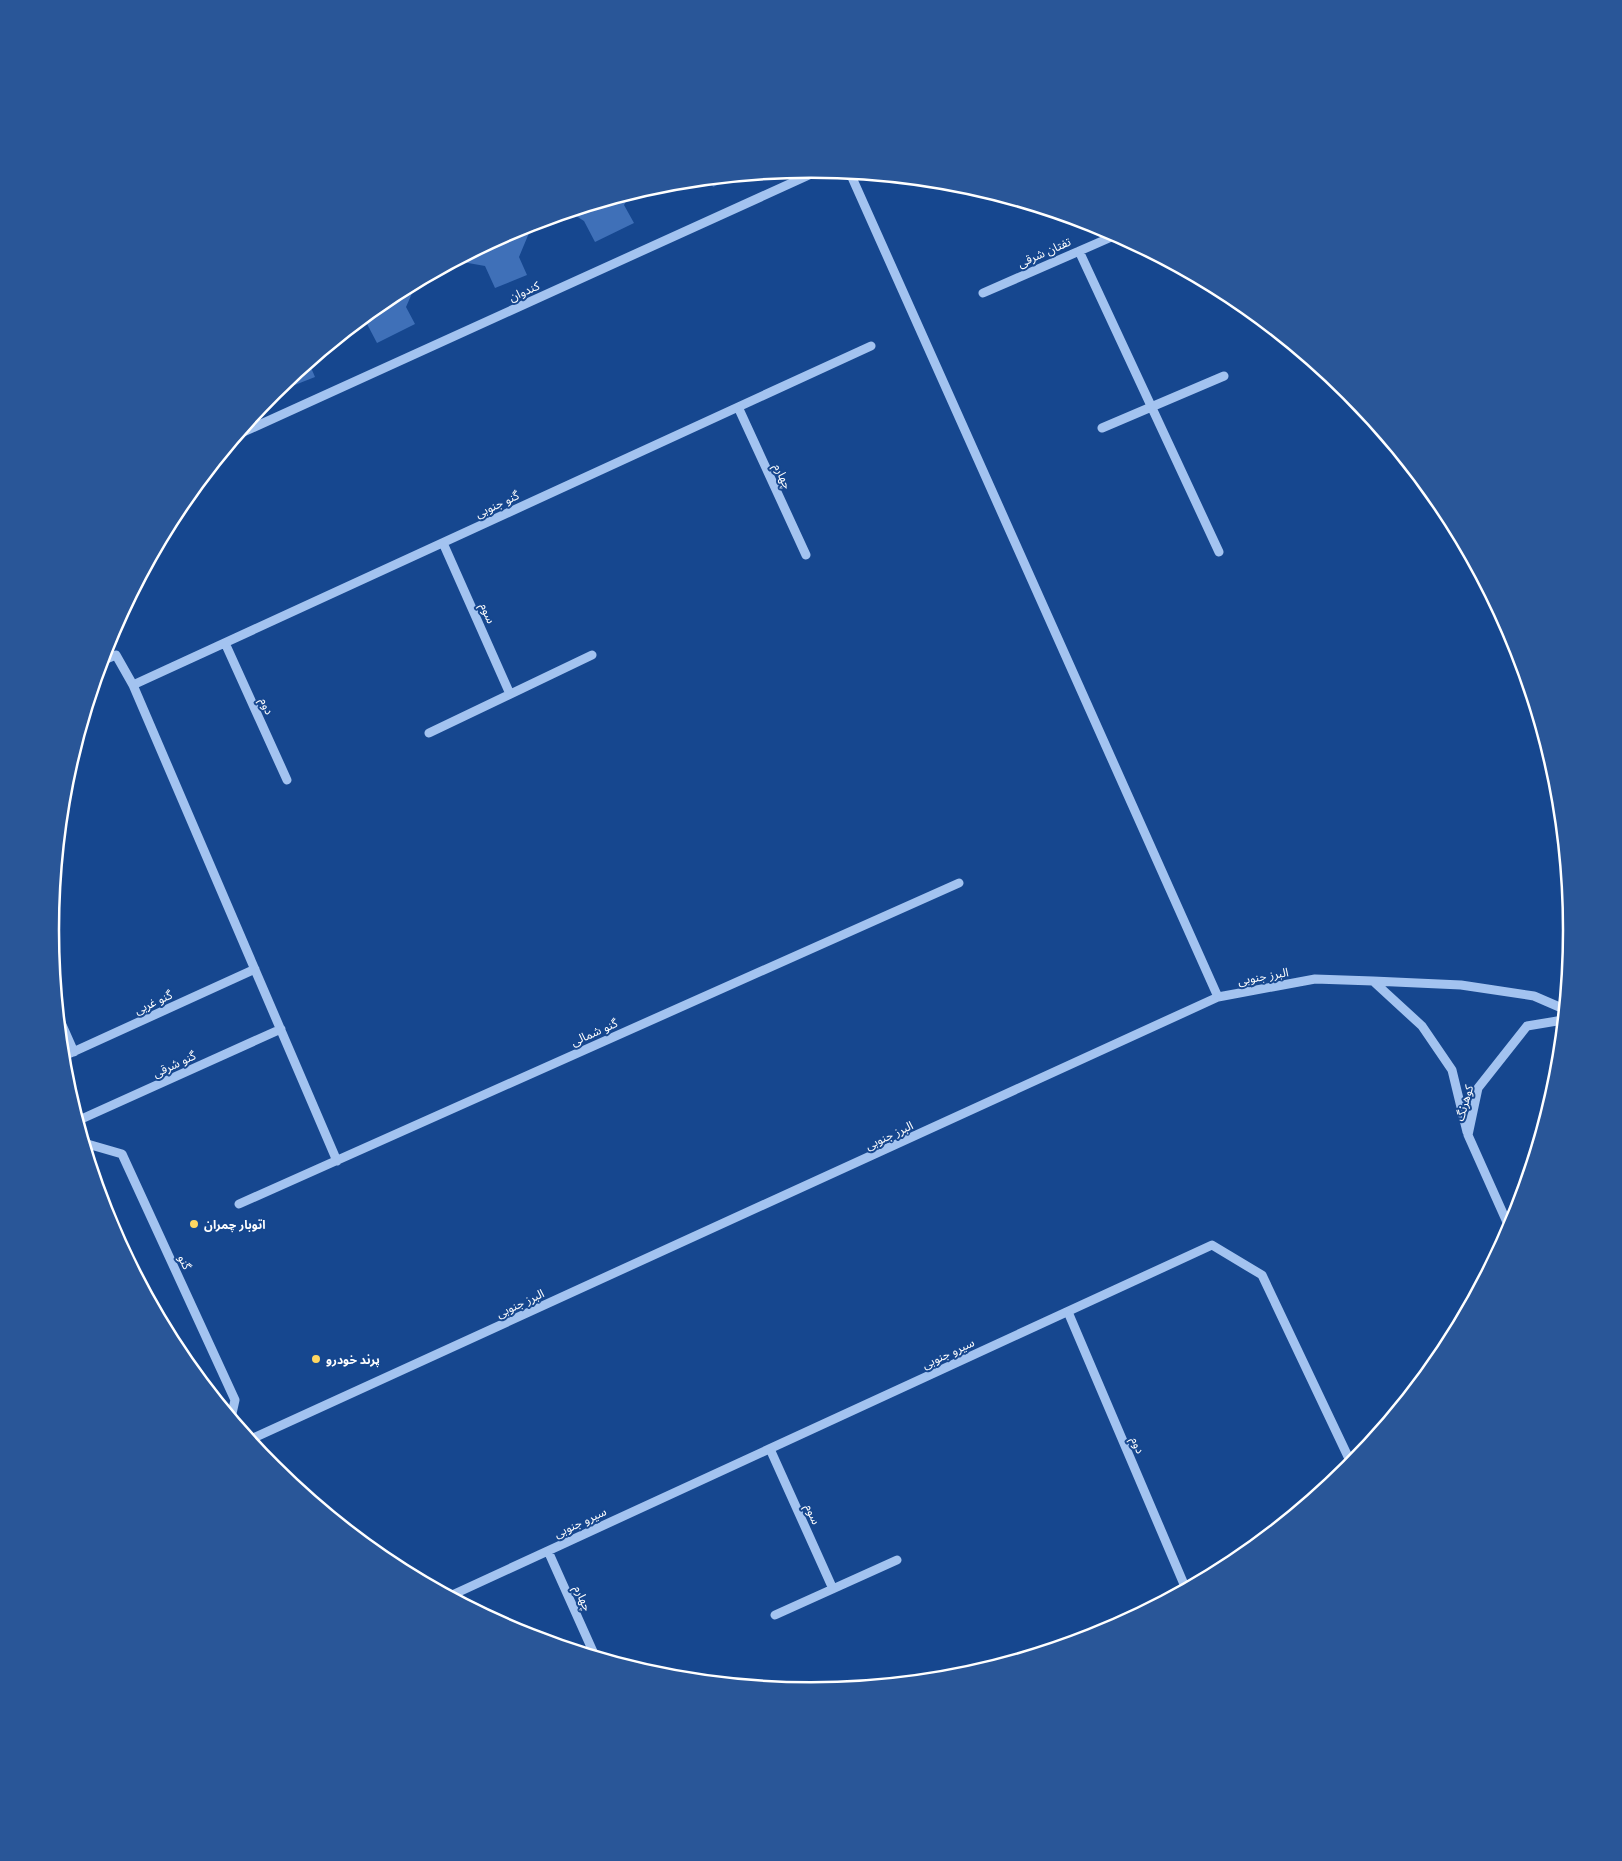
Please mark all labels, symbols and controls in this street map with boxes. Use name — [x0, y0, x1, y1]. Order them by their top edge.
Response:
street label: تفتان شرقی — [1015, 233, 1073, 270]
street label: کندوان — [506, 277, 543, 304]
street label: چهارم — [769, 461, 795, 492]
street label: گنو جنوبی — [473, 487, 522, 521]
street label: سوم — [475, 600, 499, 626]
street label: دوم — [255, 695, 277, 718]
street label: البرز جنوبی — [1236, 964, 1290, 988]
street label: گنو غربی — [132, 986, 175, 1017]
street label: گنو شمالی — [568, 1015, 621, 1049]
street label: گنو شرقی — [150, 1047, 199, 1080]
street label: کوهرنگ — [1452, 1082, 1477, 1123]
street label: البرز جنوبی — [863, 1117, 916, 1153]
place label: اتوبار چمران — [204, 1217, 266, 1233]
marker: اتوبار چمران — [188, 1218, 200, 1230]
street label: گنو — [175, 1252, 195, 1273]
street label: البرز جنوبی — [494, 1285, 547, 1321]
street label: سیرو جنوبی — [919, 1334, 977, 1372]
place label: پرند خودرو — [326, 1352, 380, 1368]
marker: پرند خودرو — [310, 1353, 322, 1365]
street label: دوم — [1126, 1434, 1148, 1457]
street label: سوم — [800, 1501, 824, 1527]
street label: سیرو جنوبی — [551, 1503, 609, 1541]
street label: چهارم — [569, 1583, 595, 1614]

